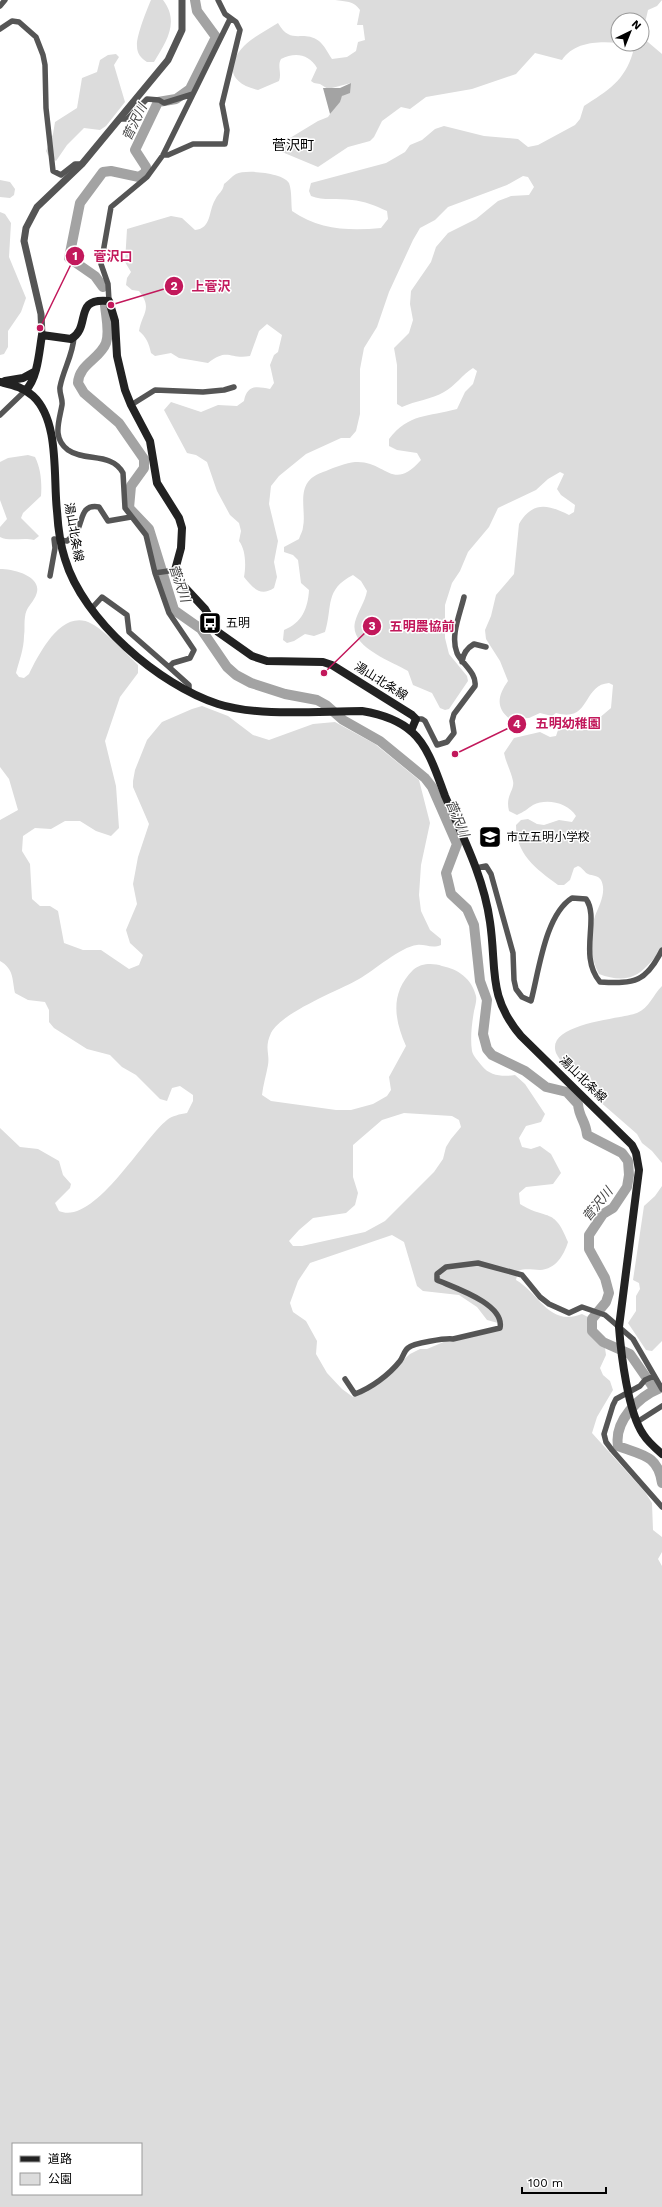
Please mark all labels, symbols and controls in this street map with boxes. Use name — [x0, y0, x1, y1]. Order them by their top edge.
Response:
north arrow — [610, 12, 650, 52]
text: N — [629, 18, 644, 33]
water label: 菅沢川 — [119, 100, 151, 143]
district label: 菅沢町 — [272, 137, 314, 153]
callout: 菅沢口 — [65, 244, 140, 269]
text: 1 — [72, 249, 78, 263]
text: 菅沢口 — [93, 249, 133, 264]
callout: 上菅沢 — [164, 274, 239, 299]
text: 2 — [170, 279, 178, 293]
text: 上菅沢 — [191, 279, 231, 294]
street label: 湯山北条線 — [62, 501, 86, 563]
water label: 菅沢川 — [166, 562, 194, 606]
bus stop icon: 五明 — [197, 610, 223, 636]
callout: 五明農協前 — [362, 614, 463, 639]
place label: 五明 — [226, 616, 250, 630]
text: 3 — [368, 619, 376, 633]
text: 五明農協前 — [389, 619, 455, 634]
street label: 湯山北条線 — [352, 659, 410, 703]
callout: 五明幼稚園 — [507, 711, 608, 736]
text: 五明幼稚園 — [535, 716, 601, 731]
text: 4 — [513, 717, 521, 731]
water label: 菅沢川 — [443, 797, 473, 841]
school or university icon: 市立五明小学校 — [477, 824, 503, 850]
place label: 市立五明小学校 — [506, 830, 590, 844]
street label: 湯山北条線 — [557, 1053, 609, 1105]
water label: 菅沢川 — [579, 1183, 617, 1224]
legend — [12, 2143, 142, 2195]
text: 道路 — [48, 2152, 72, 2166]
scale bar — [522, 2169, 606, 2195]
text: 公園 — [48, 2172, 72, 2186]
text: 100 m — [528, 2176, 563, 2190]

